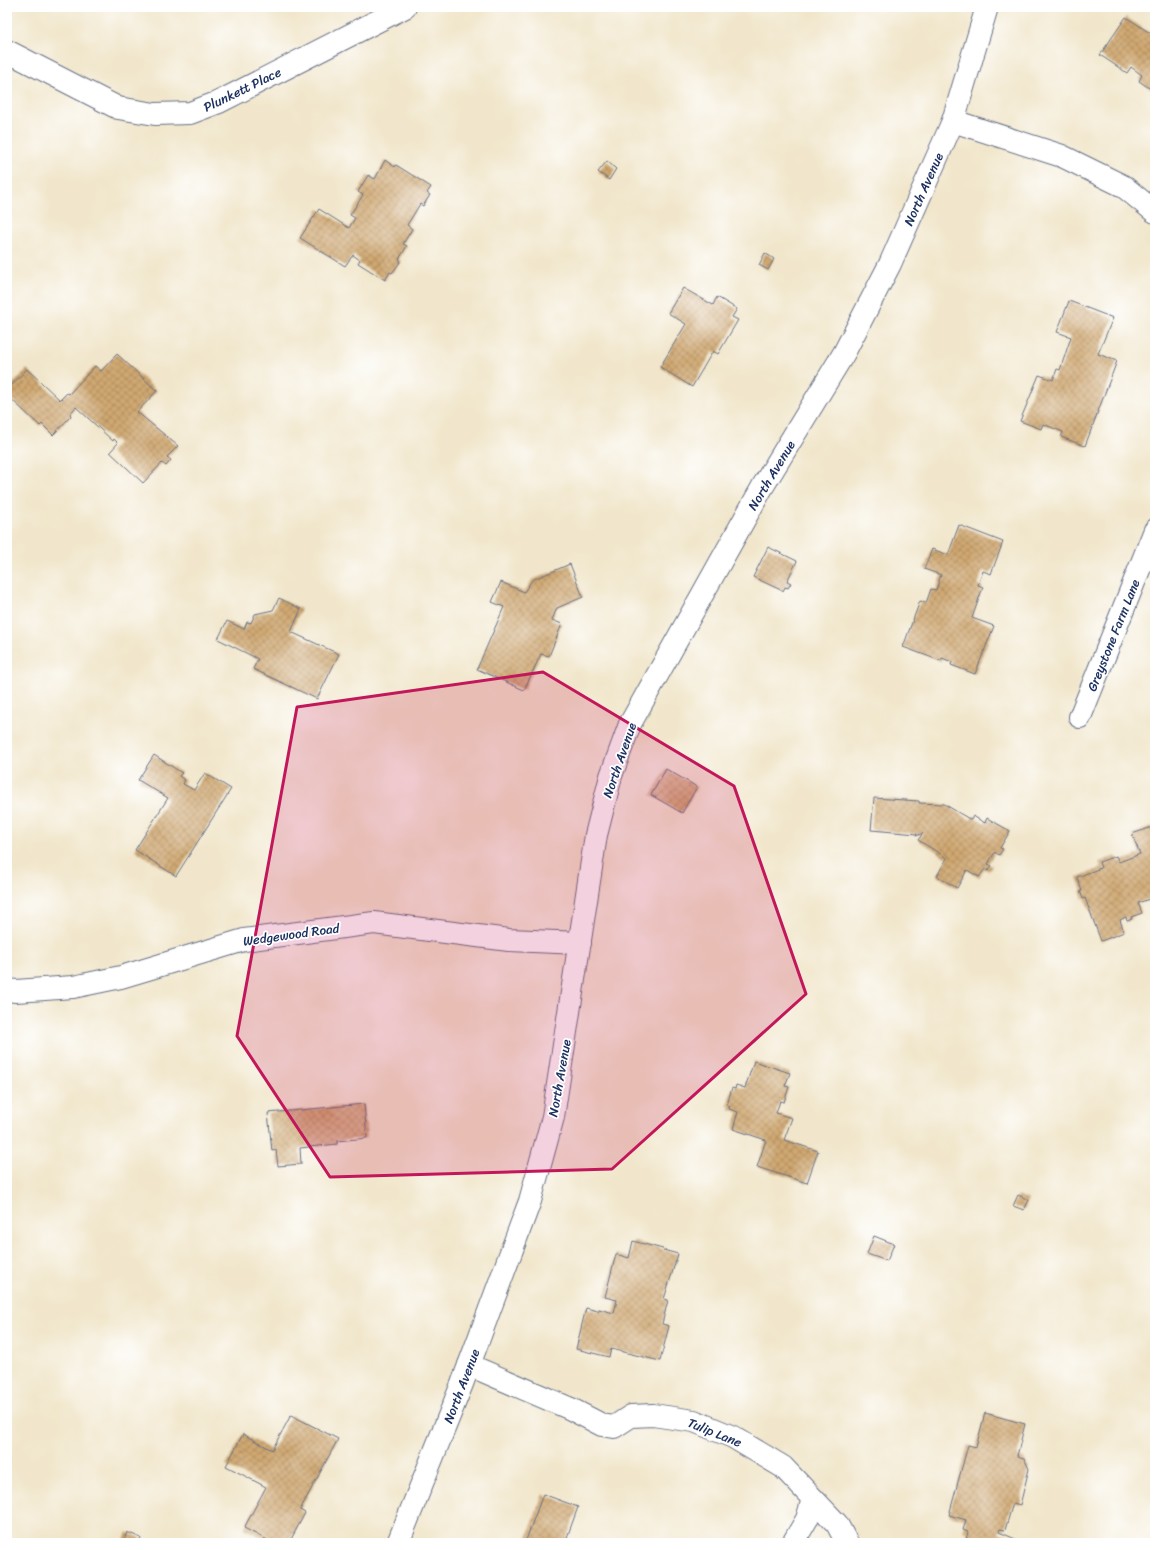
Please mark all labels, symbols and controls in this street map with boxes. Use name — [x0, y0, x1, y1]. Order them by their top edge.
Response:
street label: Plunkett Place — [199, 60, 286, 118]
street label: North Avenue — [897, 149, 950, 230]
street label: North Avenue — [741, 436, 801, 515]
street label: Greystone Farm Lane — [1080, 576, 1146, 695]
street label: North Avenue — [596, 719, 643, 801]
street label: Wedgewood Road — [241, 916, 342, 953]
street label: North Avenue — [541, 1038, 578, 1119]
street label: North Avenue — [437, 1346, 486, 1427]
street label: Tulip Lane — [684, 1411, 746, 1454]

